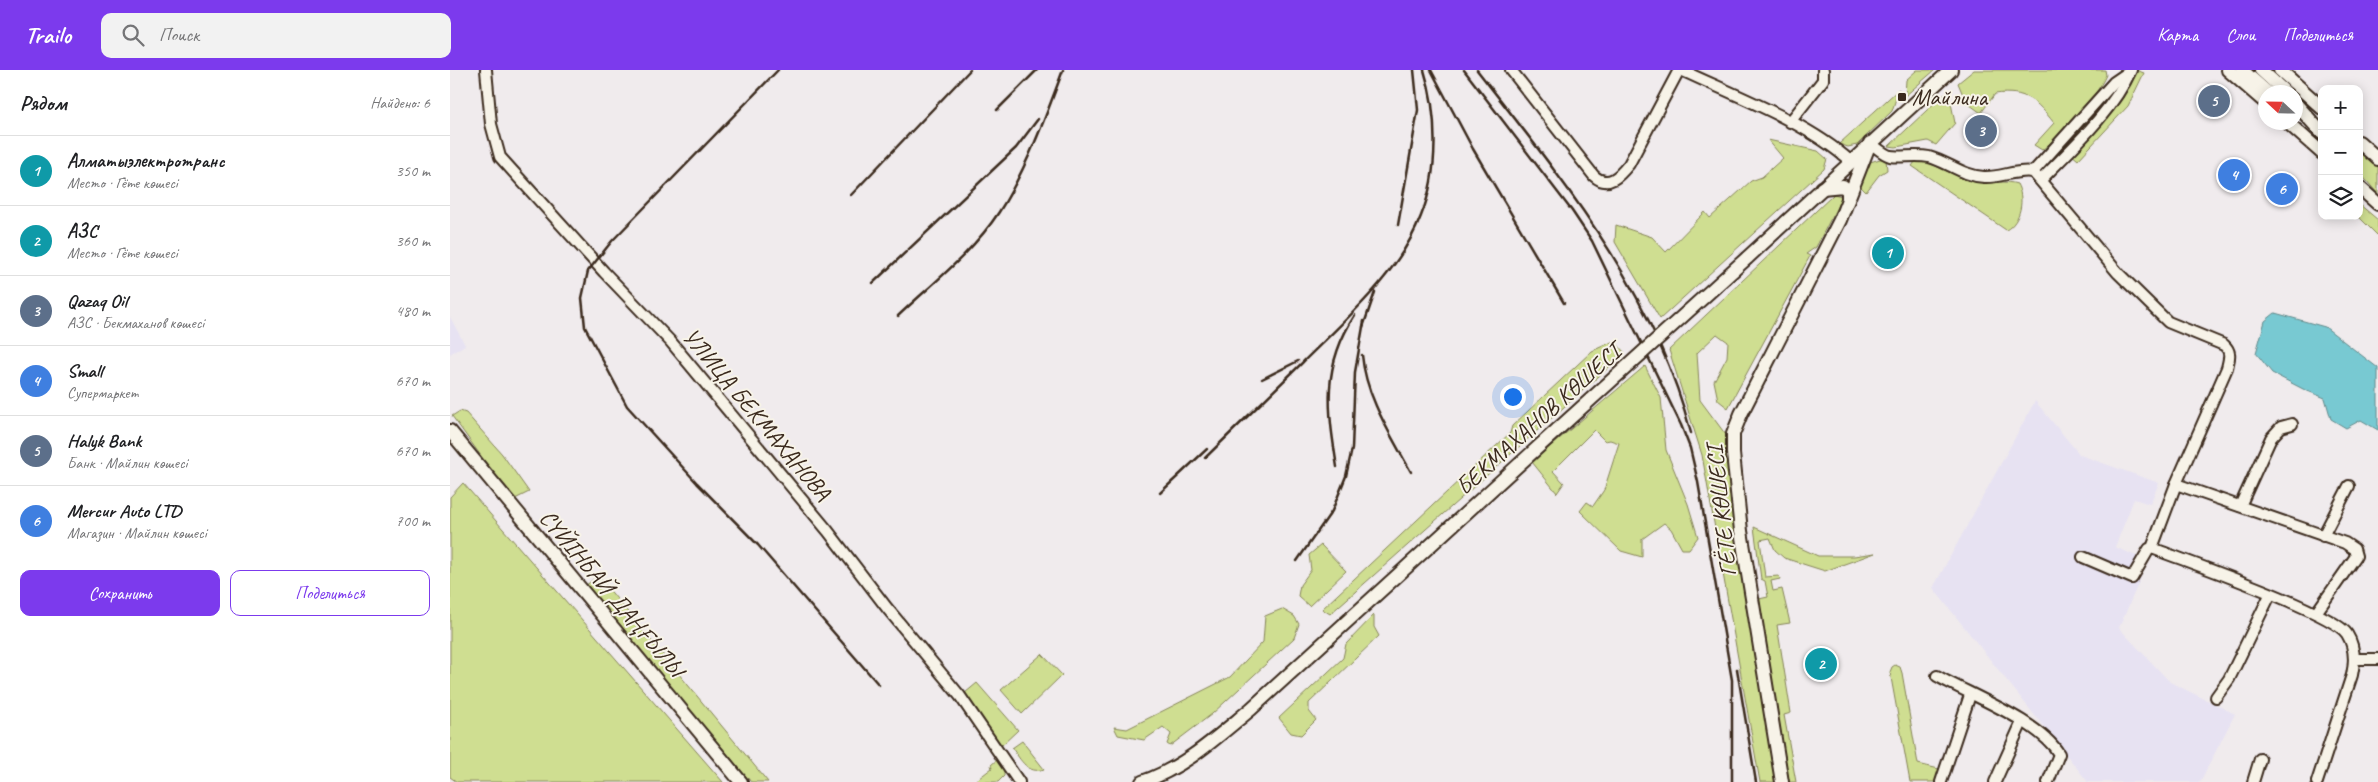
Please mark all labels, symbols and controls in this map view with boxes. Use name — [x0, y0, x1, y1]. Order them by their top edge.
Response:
search box — [101, 13, 451, 58]
text: Trailo — [25, 20, 71, 50]
icon: search — [119, 21, 147, 49]
text: Поиск — [159, 23, 199, 47]
text: Карта — [2157, 24, 2198, 46]
text: Слои — [2226, 24, 2255, 46]
text: Поделиться — [2283, 24, 2353, 46]
place label: Майлина — [1912, 82, 1988, 112]
pin: 5 — [2198, 82, 2230, 120]
north arrow — [2258, 85, 2303, 130]
map controls — [2318, 85, 2363, 220]
button: + — [2318, 85, 2363, 130]
text: Рядом — [20, 90, 67, 116]
marker: Майлина — [1896, 91, 1908, 103]
text: Найдено: 6 — [370, 93, 430, 113]
pin: 3 — [1965, 112, 1997, 150]
button: − — [2318, 130, 2363, 175]
text: Алматыэлектротранс — [67, 149, 224, 173]
pin: 4 — [2218, 156, 2250, 194]
text: 1 — [32, 161, 40, 181]
text: 350 m — [396, 161, 430, 181]
pin: 6 — [2266, 170, 2298, 208]
text: Место · Гёте көшесі — [67, 173, 178, 193]
button: layers — [2318, 175, 2363, 220]
text: АЗС — [67, 219, 98, 243]
text: 2 — [32, 231, 40, 251]
text: 360 m — [396, 231, 430, 251]
pin: 1 — [1872, 234, 1904, 272]
text: Место · Гёте көшесі — [67, 243, 178, 263]
text: Qazaq Oil — [67, 289, 127, 313]
text: 3 — [32, 301, 40, 321]
text: 480 m — [396, 301, 430, 321]
text: АЗС · Бекмаханов көшесі — [67, 313, 204, 333]
street label: УЛИЦА БЕКМАХАНОВА — [676, 322, 838, 507]
street label: БЕКМАХАНОВ КӨШЕСІ — [1449, 333, 1631, 501]
text: Small — [67, 359, 102, 383]
text: 4 — [32, 371, 40, 391]
text: 670 m — [396, 371, 430, 391]
text: Супермаркет — [67, 383, 138, 403]
your location — [1500, 384, 1526, 410]
text: Halyk Bank — [67, 429, 141, 453]
street label: ГЁТЕ КӨШЕСІ — [1699, 439, 1743, 578]
text: 5 — [33, 441, 39, 461]
text: 670 m — [396, 441, 430, 461]
text: Банк · Майлин көшесі — [67, 453, 188, 473]
text: Mercur Auto LTD — [67, 499, 181, 523]
street label: СҮЙІНБАЙ ДАҢҒЫЛЫ — [533, 503, 693, 686]
text: 6 — [32, 511, 40, 531]
text: 700 m — [396, 511, 430, 531]
text: Магазин · Майлин көшесі — [67, 523, 207, 543]
button: Сохранить — [20, 570, 220, 616]
button: Поделиться — [230, 570, 430, 616]
pin: 2 — [1805, 645, 1837, 683]

